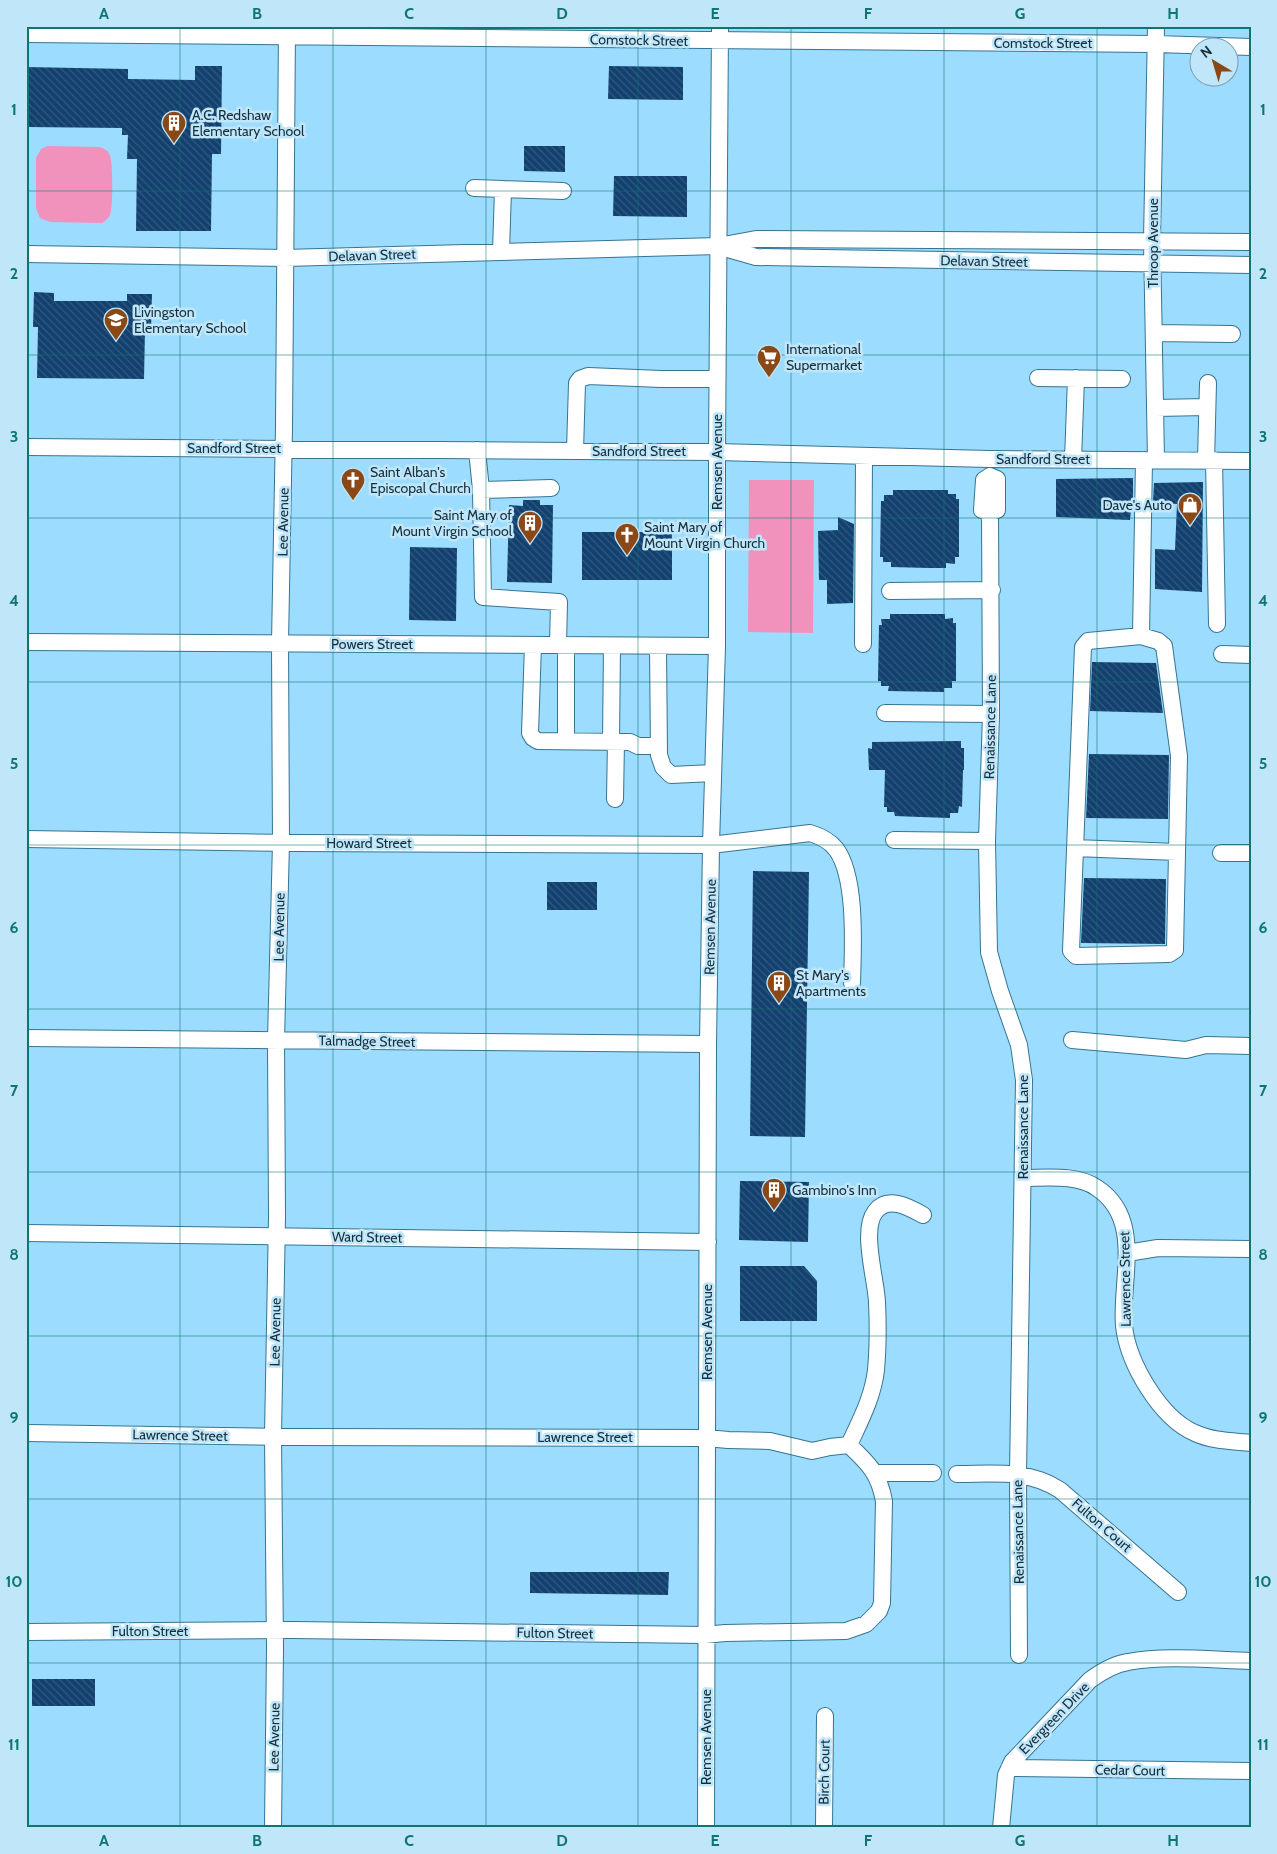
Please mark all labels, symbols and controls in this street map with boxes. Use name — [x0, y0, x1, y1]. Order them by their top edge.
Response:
text: A — [99, 4, 109, 23]
text: B — [252, 4, 262, 23]
text: C — [404, 4, 414, 23]
text: D — [556, 4, 568, 23]
text: E — [710, 4, 720, 23]
text: F — [864, 4, 873, 23]
text: G — [1015, 4, 1025, 23]
text: H — [1167, 4, 1179, 23]
street label: Comstock Street — [590, 30, 689, 50]
street label: Comstock Street — [994, 34, 1092, 52]
north arrow — [1190, 38, 1240, 88]
text: N — [1197, 42, 1215, 62]
text: 1 — [11, 100, 17, 119]
text: 1 — [1260, 100, 1266, 119]
place label: A.C. Redshaw Elementary School — [192, 106, 305, 140]
building icon: A.C. Redshaw Elementary School — [161, 110, 187, 144]
street label: Throop Avenue — [1144, 198, 1162, 288]
street label: Delavan Street — [328, 244, 416, 266]
street label: Delavan Street — [940, 251, 1028, 271]
text: 2 — [10, 264, 18, 283]
text: 2 — [1259, 264, 1267, 283]
place label: Livingston Elementary School — [134, 303, 247, 337]
school or university icon: Livingston Elementary School — [103, 307, 129, 341]
place label: International Supermarket — [786, 340, 862, 374]
supermarket icon: International Supermarket — [756, 344, 782, 378]
street label: Remsen Avenue — [708, 414, 726, 510]
text: 3 — [10, 427, 18, 446]
text: 3 — [1259, 427, 1267, 446]
street label: Sandford Street — [187, 439, 281, 457]
street label: Sandford Street — [592, 442, 686, 460]
street label: Sandford Street — [996, 450, 1090, 468]
place label: Saint Alban's Episcopal Church — [370, 463, 471, 497]
church icon: Saint Alban's Episcopal Church — [340, 467, 366, 501]
street label: Lee Avenue — [273, 487, 293, 557]
shop icon: Dave's Auto — [1177, 492, 1203, 526]
place label: Dave's Auto — [1102, 496, 1172, 514]
place label: Saint Mary of Mount Virgin School — [392, 506, 513, 540]
building icon: Saint Mary of Mount Virgin School — [517, 510, 543, 544]
place label: Saint Mary of Mount Virgin Church — [644, 518, 765, 552]
church icon: Saint Mary of Mount Virgin Church — [614, 522, 640, 556]
text: 4 — [9, 591, 19, 610]
text: 4 — [1258, 591, 1268, 610]
street label: Powers Street — [331, 635, 413, 653]
street label: Renaissance Lane — [980, 675, 1000, 779]
text: 5 — [10, 754, 18, 773]
text: 5 — [1259, 754, 1267, 773]
street label: Howard Street — [326, 834, 412, 852]
street label: Remsen Avenue — [700, 879, 720, 975]
street label: Lee Avenue — [269, 892, 289, 962]
text: 6 — [10, 918, 19, 937]
text: 6 — [1259, 918, 1268, 937]
place label: St Mary's Apartments — [796, 966, 866, 1000]
building icon: St Mary's Apartments — [766, 970, 792, 1004]
street label: Talmadge Street — [319, 1031, 416, 1051]
street label: Renaissance Lane — [1014, 1075, 1032, 1179]
text: 7 — [10, 1081, 19, 1100]
text: 7 — [1259, 1081, 1268, 1100]
building icon: Gambino's Inn — [761, 1177, 787, 1211]
place label: Gambino's Inn — [792, 1181, 877, 1199]
street label: Ward Street — [332, 1227, 403, 1247]
street label: Lawrence Street — [1115, 1231, 1135, 1327]
text: 8 — [9, 1245, 19, 1264]
text: 8 — [1258, 1245, 1268, 1264]
street label: Remsen Avenue — [698, 1284, 716, 1380]
street label: Lee Avenue — [265, 1297, 285, 1367]
text: 9 — [10, 1408, 19, 1427]
text: 9 — [1259, 1408, 1268, 1427]
street label: Lawrence Street — [132, 1425, 228, 1445]
street label: Lawrence Street — [537, 1428, 633, 1446]
street label: Renaissance Lane — [1008, 1480, 1028, 1584]
street label: Fulton Court — [1068, 1494, 1136, 1556]
text: 10 — [5, 1572, 23, 1591]
text: 10 — [1254, 1572, 1272, 1591]
street label: Fulton Street — [112, 1622, 189, 1640]
street label: Fulton Street — [517, 1623, 594, 1643]
street label: Evergreen Drive — [1015, 1678, 1093, 1758]
street label: Remsen Avenue — [697, 1689, 715, 1785]
street label: Lee Avenue — [264, 1702, 284, 1772]
text: 11 — [8, 1735, 20, 1754]
text: 11 — [1257, 1735, 1269, 1754]
street label: Birch Court — [814, 1739, 834, 1805]
street label: Cedar Court — [1095, 1760, 1166, 1780]
text: A — [99, 1831, 109, 1850]
text: B — [252, 1831, 262, 1850]
text: C — [404, 1831, 414, 1850]
text: D — [556, 1831, 568, 1850]
text: E — [710, 1831, 720, 1850]
text: F — [864, 1831, 873, 1850]
text: G — [1015, 1831, 1025, 1850]
text: H — [1167, 1831, 1179, 1850]

